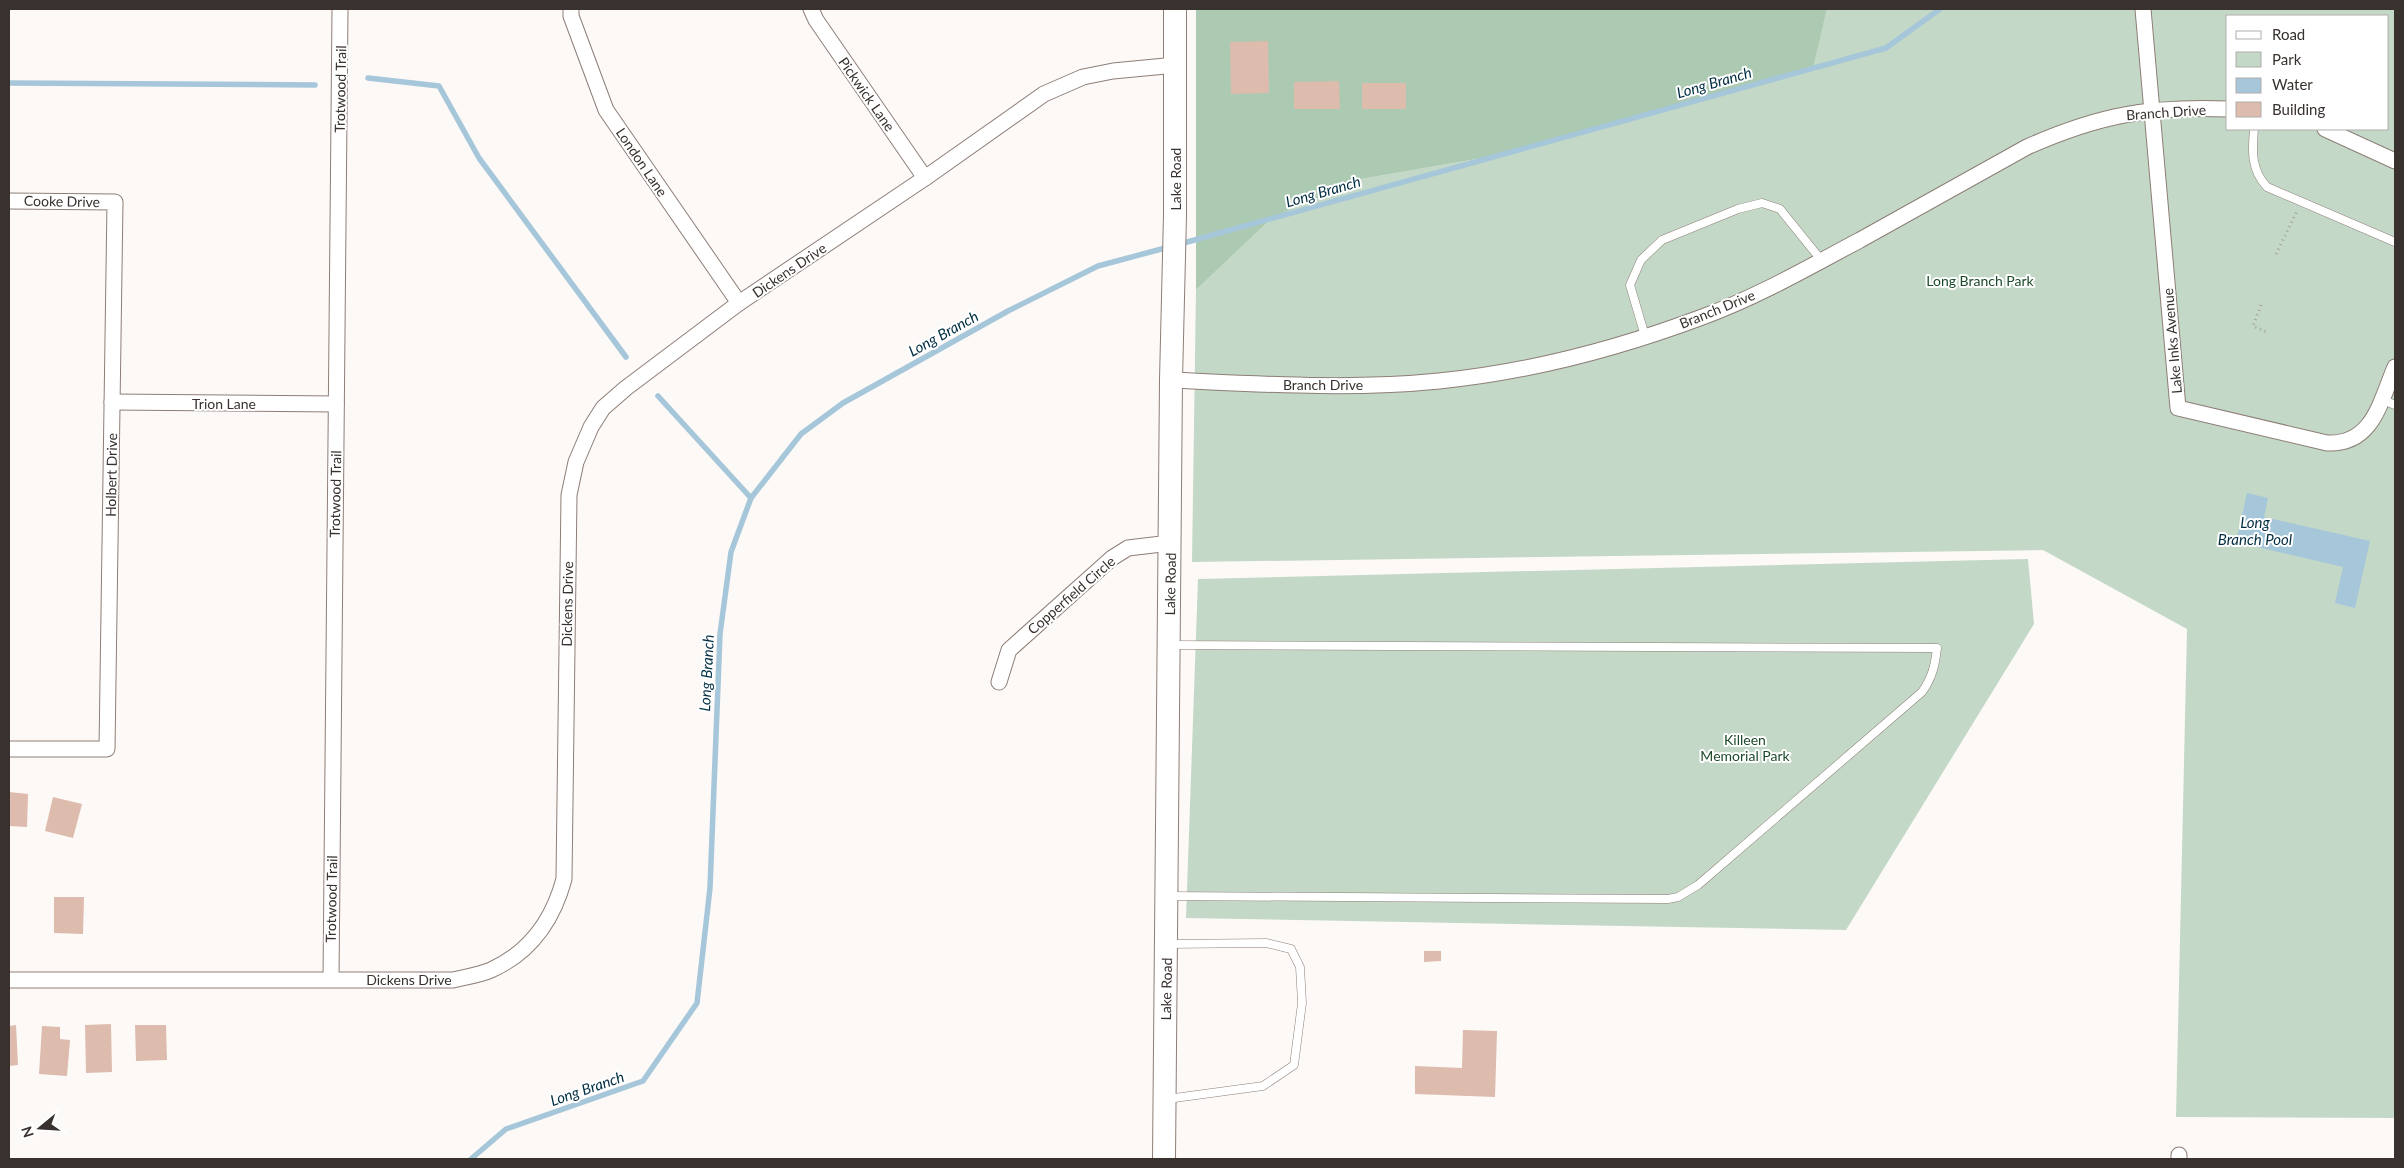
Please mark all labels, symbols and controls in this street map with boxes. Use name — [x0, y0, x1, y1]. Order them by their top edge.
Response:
legend — [2226, 15, 2389, 130]
text: Road — [2272, 25, 2305, 43]
street label: Trotwood Trail — [331, 45, 349, 133]
text: Park — [2272, 50, 2302, 68]
street label: Pickwick Lane — [835, 54, 899, 134]
water label: Long Branch — [1674, 63, 1754, 101]
text: Water — [2272, 75, 2313, 93]
text: Building — [2272, 100, 2325, 118]
street label: Branch Drive — [2125, 101, 2207, 123]
street label: London Lane — [613, 125, 671, 199]
street label: Lake Road — [1167, 148, 1184, 210]
water label: Long Branch — [1283, 172, 1363, 210]
street label: Cooke Drive — [24, 192, 100, 210]
street label: Dickens Drive — [749, 239, 829, 301]
park label: Long Branch Park — [1926, 272, 2035, 289]
street label: Branch Drive — [1677, 286, 1757, 332]
street label: Lake Inks Avenue — [2159, 287, 2185, 395]
water label: Long Branch — [905, 306, 981, 360]
street label: Branch Drive — [1283, 376, 1363, 393]
street label: Trion Lane — [192, 395, 256, 412]
street label: Holbert Drive — [102, 433, 120, 517]
street label: Trotwood Trail — [326, 450, 344, 538]
water label: Long Branch Pool — [2218, 513, 2293, 548]
street label: Copperfield Circle — [1024, 552, 1118, 638]
street label: Lake Road — [1161, 552, 1179, 616]
street label: Dickens Drive — [558, 561, 576, 647]
water label: Long Branch — [695, 634, 717, 712]
park label: Killeen Memorial Park — [1700, 731, 1791, 764]
street label: Trotwood Trail — [322, 855, 340, 943]
street label: Lake Road — [1157, 957, 1175, 1021]
street label: Dickens Drive — [366, 971, 452, 988]
water label: Long Branch — [548, 1067, 626, 1109]
north arrow — [15, 1103, 65, 1153]
text: N — [17, 1124, 37, 1140]

